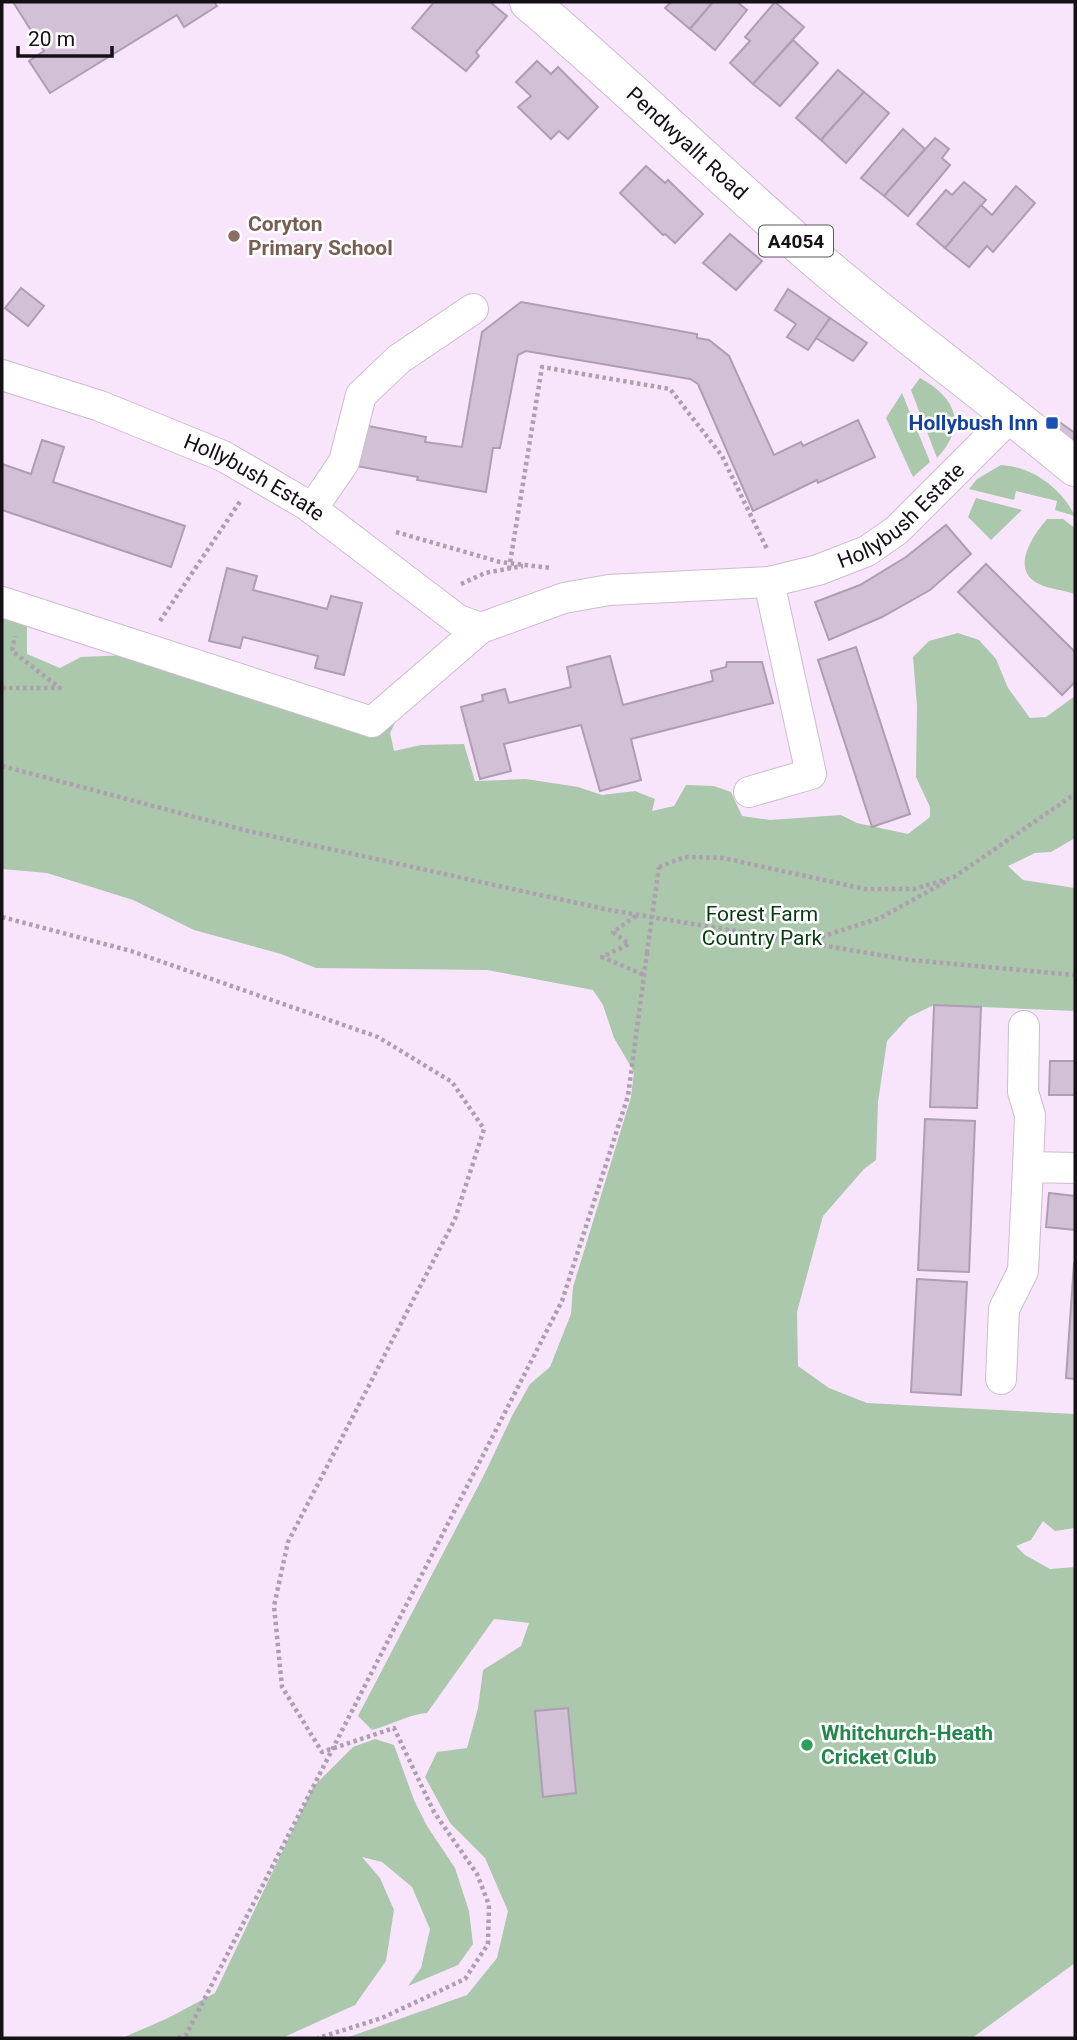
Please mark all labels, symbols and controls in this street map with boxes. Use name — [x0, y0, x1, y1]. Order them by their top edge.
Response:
scale bar — [18, 14, 112, 58]
text: 20 m — [28, 27, 75, 51]
street label: Pendwyallt Road — [622, 82, 752, 205]
place label: Coryton Primary School — [248, 212, 393, 260]
road number: A4054 — [759, 226, 833, 256]
marker: Coryton Primary School — [226, 228, 242, 244]
place label: Hollybush Inn — [909, 411, 1038, 435]
marker: Hollybush Inn — [1044, 415, 1060, 431]
street label: Hollybush Estate — [180, 429, 329, 526]
street label: Hollybush Estate — [834, 458, 969, 573]
park label: Forest Farm Country Park — [702, 902, 823, 950]
place label: Whitchurch-Heath Cricket Club — [821, 1721, 993, 1769]
marker: Whitchurch-Heath Cricket Club — [799, 1737, 815, 1753]

